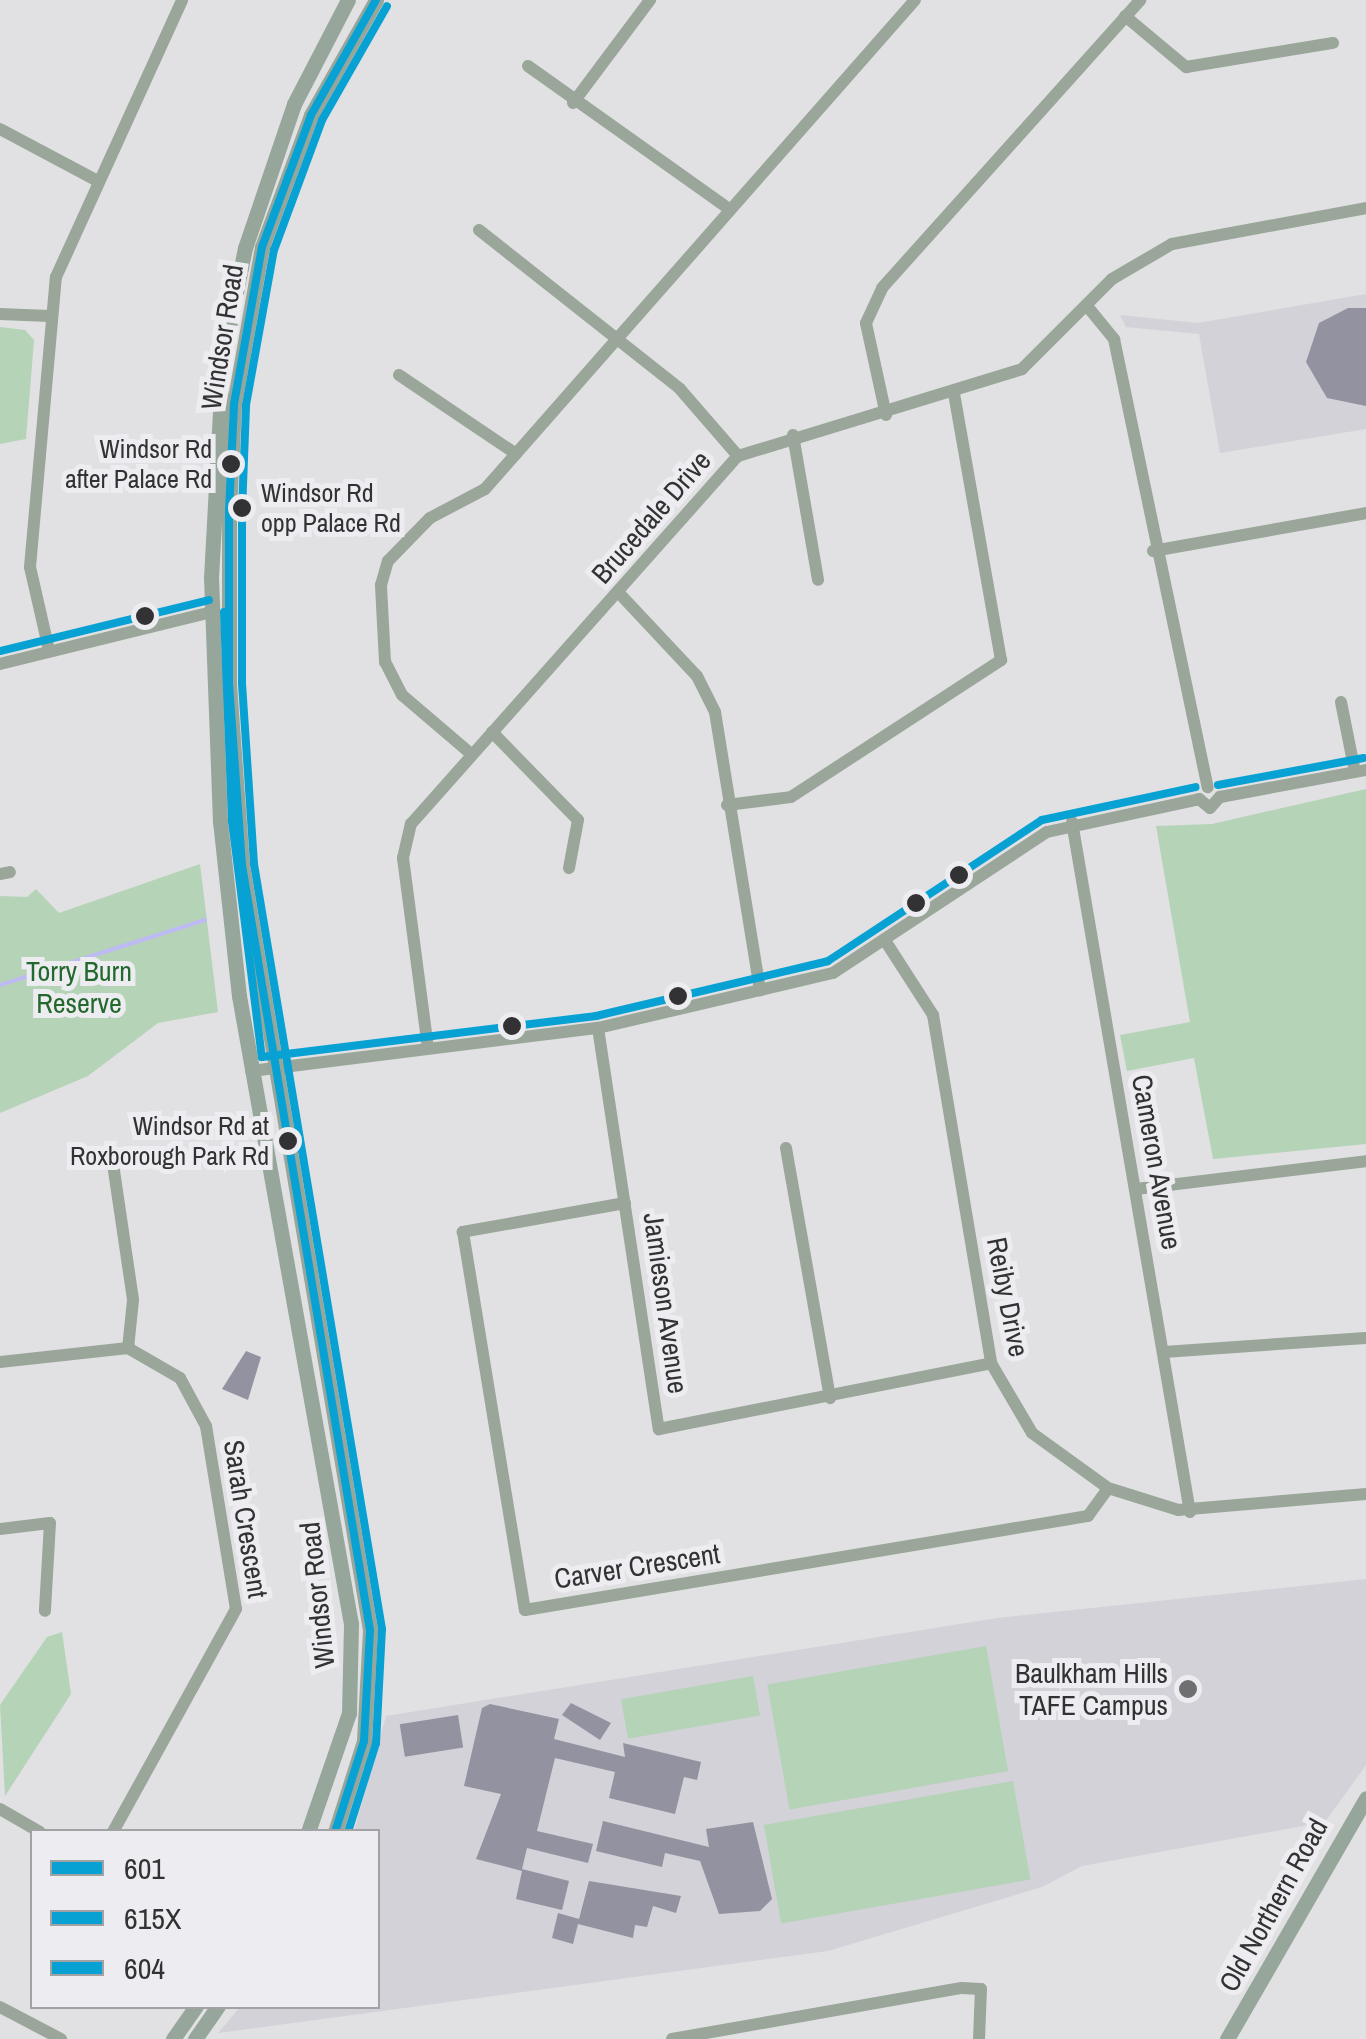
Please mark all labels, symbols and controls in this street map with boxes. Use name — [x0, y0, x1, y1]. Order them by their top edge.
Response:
street label: Windsor Road — [194, 262, 250, 412]
place label: Windsor Rd after Palace Rd — [65, 433, 212, 494]
street label: Brucedale Drive — [584, 444, 718, 590]
marker: Windsor Rd after Palace Rd — [221, 454, 241, 474]
place label: Windsor Rd opp Palace Rd — [261, 477, 401, 538]
marker: Windsor Rd opp Palace Rd — [232, 498, 252, 518]
unlabelled marker — [135, 606, 155, 626]
unlabelled marker — [949, 865, 969, 885]
unlabelled marker — [906, 893, 926, 913]
park label: Torry Burn Reserve — [26, 954, 132, 1020]
unlabelled marker — [668, 986, 688, 1006]
unlabelled marker — [502, 1016, 522, 1036]
street label: Cameron Avenue — [1125, 1071, 1189, 1253]
place label: Windsor Rd at Roxborough Park Rd — [70, 1110, 269, 1172]
marker: Windsor Rd at Roxborough Park Rd — [278, 1131, 298, 1151]
street label: Jamieson Avenue — [637, 1210, 695, 1396]
street label: Reiby Drive — [980, 1234, 1036, 1360]
street label: Sarah Crescent — [217, 1438, 275, 1600]
street label: Windsor Road — [293, 1520, 341, 1670]
street label: Carver Crescent — [552, 1536, 722, 1596]
place label: Baulkham Hills TAFE Campus — [1015, 1656, 1168, 1722]
marker: Baulkham Hills TAFE Campus — [1177, 1678, 1199, 1700]
street label: Old Northern Road — [1212, 1813, 1334, 1997]
legend — [30, 1829, 380, 2009]
text: 601 — [124, 1848, 165, 1888]
text: 615X — [124, 1898, 181, 1938]
text: 604 — [124, 1948, 165, 1988]

